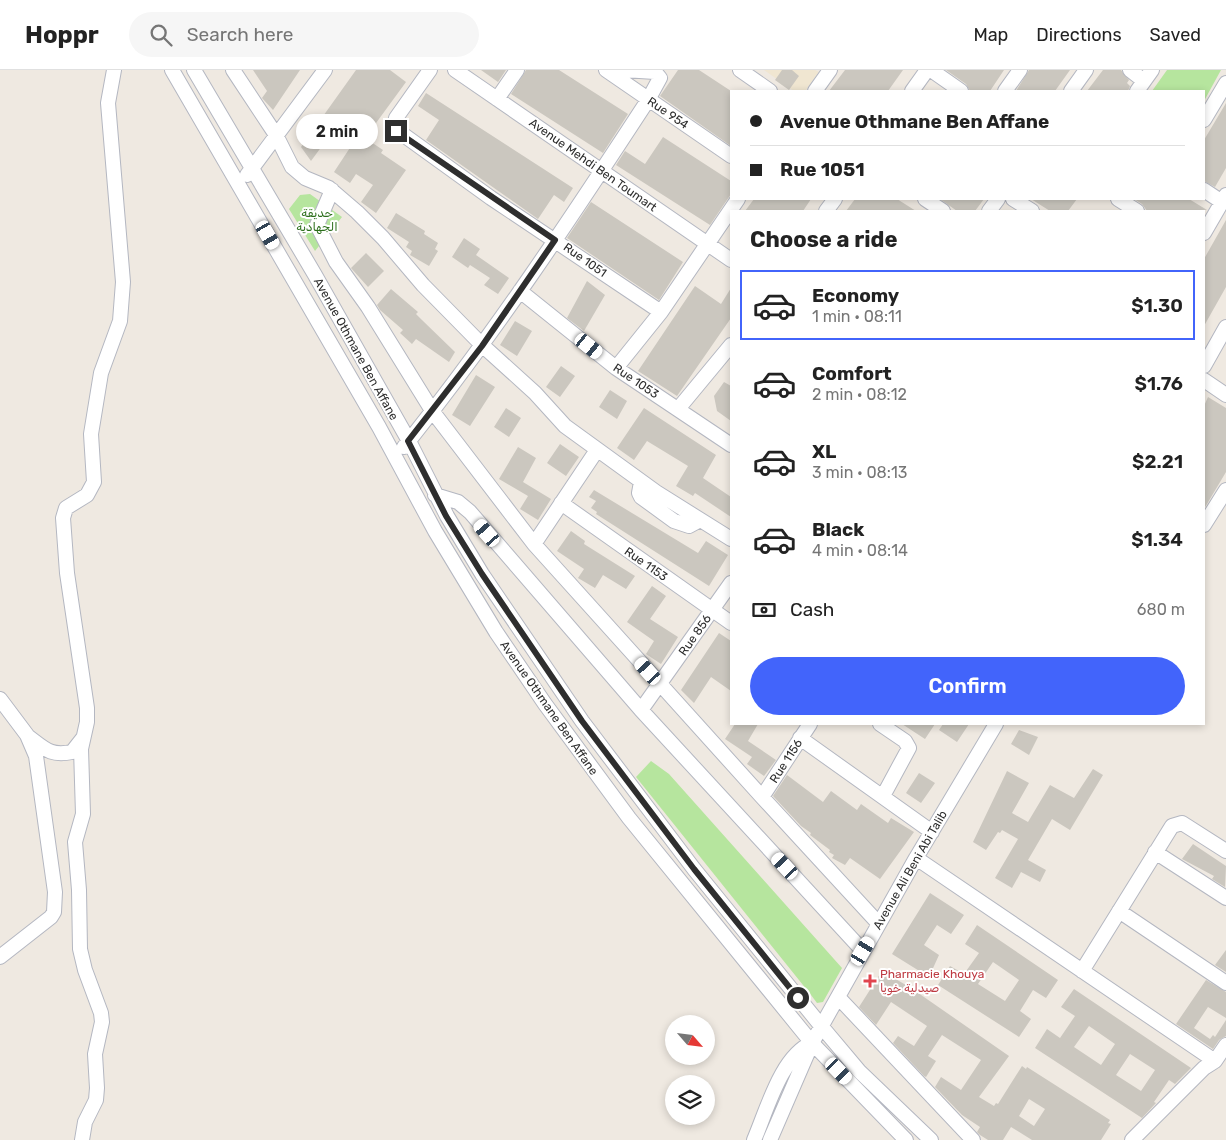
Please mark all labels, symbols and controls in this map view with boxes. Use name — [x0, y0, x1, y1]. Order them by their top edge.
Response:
search box — [129, 12, 479, 57]
text: Hoppr — [25, 21, 99, 49]
icon: search — [147, 21, 175, 49]
text: Search here — [187, 23, 293, 46]
text: Map — [973, 24, 1008, 46]
text: Directions — [1036, 24, 1122, 46]
text: Saved — [1150, 24, 1201, 46]
street label: Rue 954 — [645, 94, 692, 132]
text: Avenue Othmane Ben Affane — [780, 110, 1049, 133]
callout: 2 min — [296, 114, 378, 148]
street label: Avenue Mehdi Ben Toumart — [526, 115, 660, 215]
route end — [385, 120, 407, 142]
text: 2 min — [316, 122, 358, 141]
text: Rue 1051 — [780, 158, 865, 181]
park label: حديقة الجهادية — [296, 206, 338, 234]
car — [254, 218, 281, 252]
text: Choose a ride — [750, 226, 897, 253]
street label: Rue 1051 — [561, 240, 609, 280]
street label: Avenue Othmane Ben Affane — [311, 275, 401, 423]
icon: car — [752, 283, 797, 328]
text: Economy — [812, 284, 899, 307]
text: $1.30 — [1131, 294, 1183, 317]
text: 1 min · 08:11 — [812, 307, 902, 326]
car — [572, 331, 605, 361]
street label: Rue 1053 — [611, 361, 661, 401]
icon: car — [752, 361, 797, 406]
text: Comfort — [812, 362, 892, 385]
text: $1.76 — [1135, 372, 1183, 395]
text: 2 min · 08:12 — [812, 385, 907, 404]
icon: car — [752, 439, 797, 484]
text: XL — [812, 440, 836, 463]
text: $2.21 — [1132, 450, 1183, 473]
text: 3 min · 08:13 — [812, 463, 907, 482]
car — [471, 517, 502, 549]
icon: car — [752, 517, 797, 562]
text: Black — [812, 518, 864, 541]
text: $1.34 — [1131, 528, 1183, 551]
text: 4 min · 08:14 — [812, 541, 908, 560]
street label: Rue 1153 — [622, 544, 670, 584]
icon: cash — [750, 596, 778, 624]
text: Cash — [790, 598, 834, 621]
text: 680 m — [1137, 600, 1185, 619]
street label: Rue 856 — [676, 612, 714, 658]
street label: Avenue Othmane Ben Affane — [497, 638, 601, 778]
car — [632, 655, 663, 687]
button: Confirm — [750, 657, 1185, 715]
street label: Rue 1156 — [767, 736, 805, 786]
street label: Avenue Ali Beni Abi Talib — [870, 808, 950, 932]
car — [769, 850, 800, 882]
car — [848, 934, 877, 968]
place label: Pharmacie Khouya صيدلية خويا — [880, 967, 984, 996]
marker: Pharmacie Khouya صيدلية خويا — [864, 975, 876, 987]
route start — [787, 987, 809, 1009]
north arrow — [665, 1015, 715, 1065]
map controls — [665, 1015, 715, 1125]
car — [823, 1055, 854, 1087]
button: layers — [665, 1075, 715, 1125]

